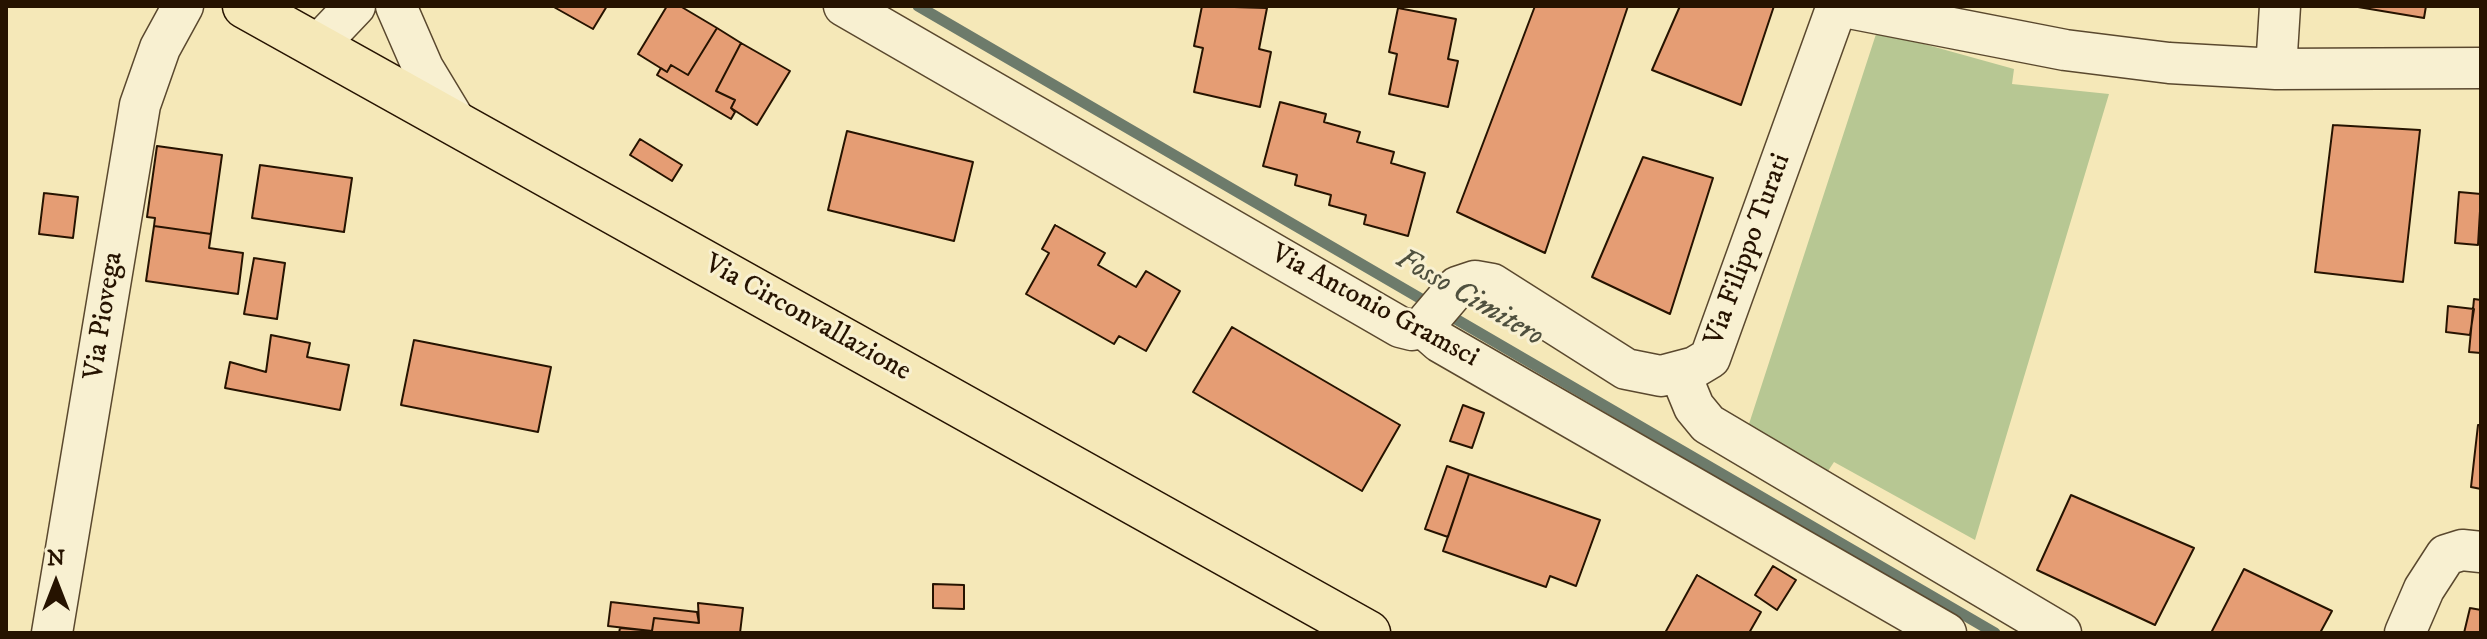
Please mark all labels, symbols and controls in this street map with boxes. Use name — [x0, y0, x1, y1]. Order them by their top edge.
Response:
street label: Via Filippo Turati — [1699, 150, 1799, 350]
street label: Via Antonio Gramsci — [1264, 238, 1484, 376]
water label: Fosso Cimitero — [1389, 242, 1549, 356]
street label: Via Circonvallazione — [698, 248, 916, 390]
street label: Via Piovega — [78, 250, 132, 382]
north arrow — [16, 543, 96, 623]
text: N — [47, 545, 65, 572]

